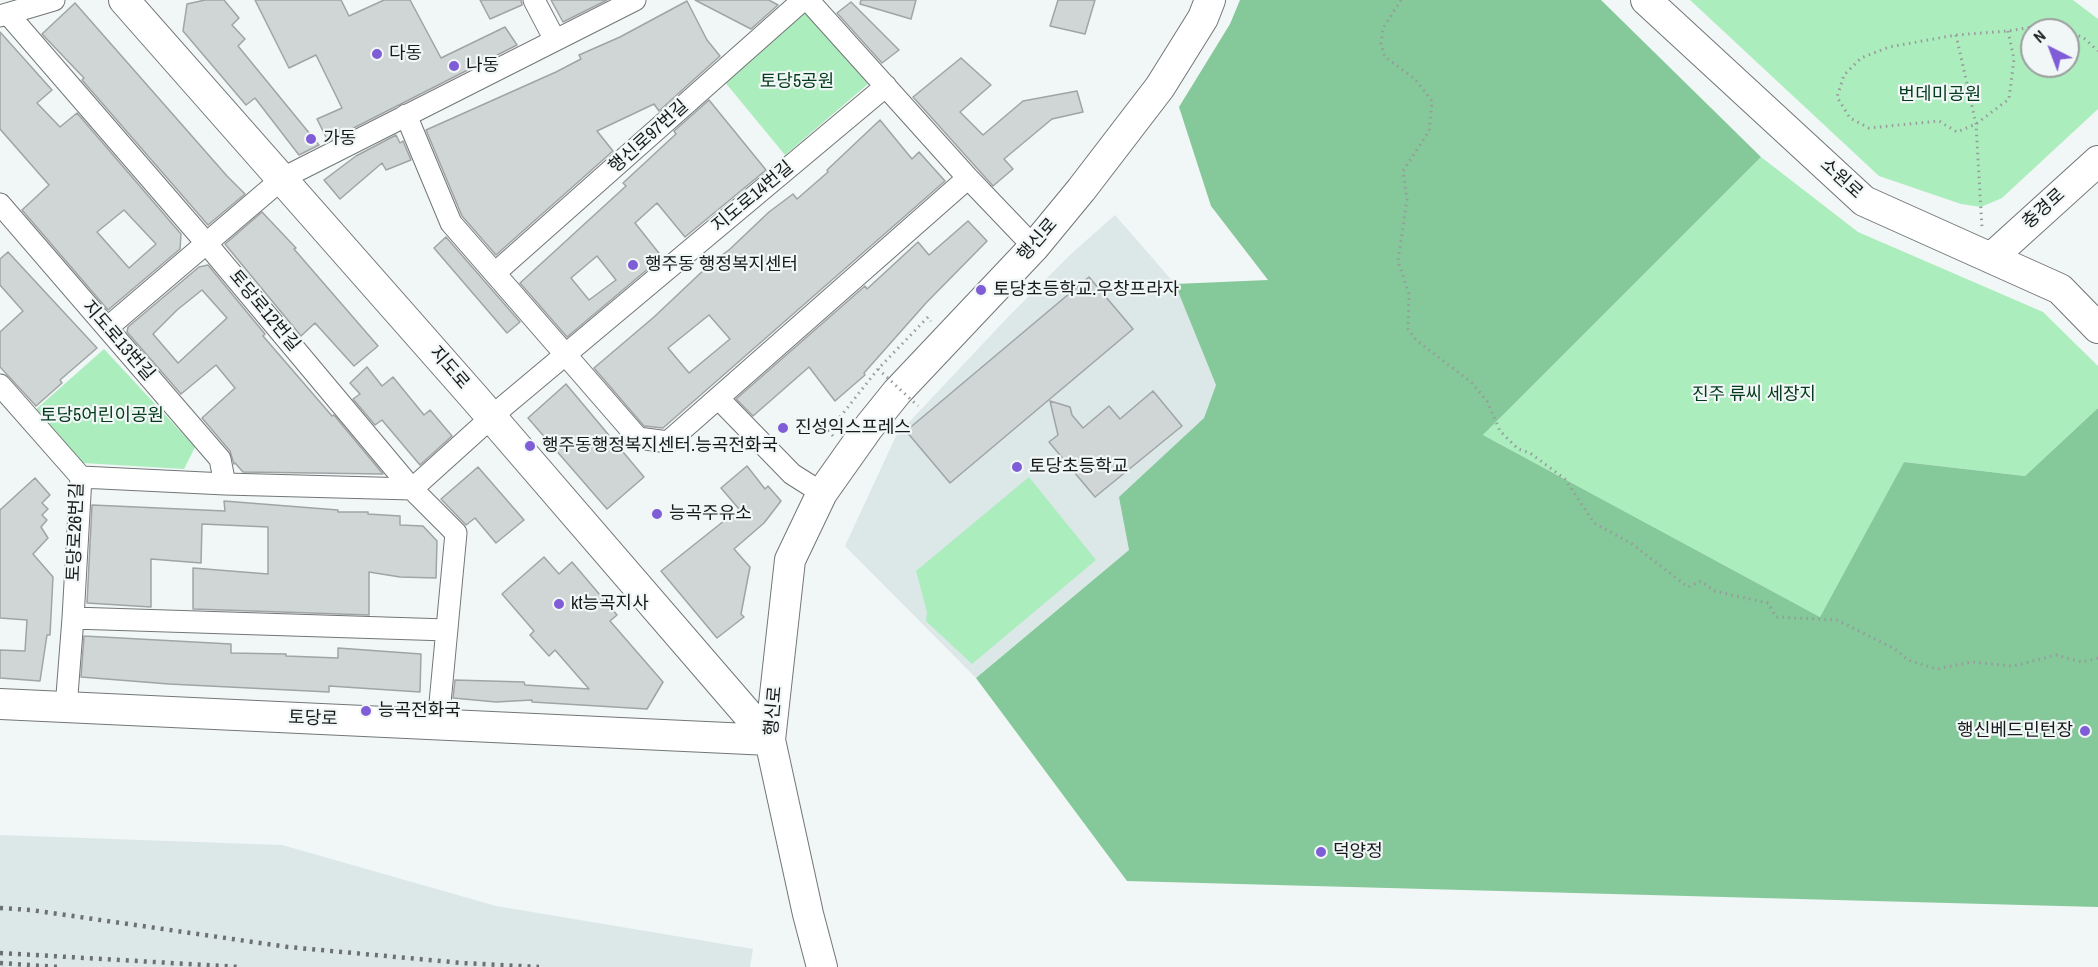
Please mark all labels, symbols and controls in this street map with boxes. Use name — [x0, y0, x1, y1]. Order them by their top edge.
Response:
north arrow — [2020, 18, 2080, 78]
text: N — [2028, 25, 2050, 47]
place label: 다동 — [389, 43, 422, 65]
marker: 다동 — [370, 47, 384, 61]
place label: 나동 — [466, 55, 499, 77]
marker: 나동 — [447, 59, 461, 73]
park label: 토당5공원 — [760, 71, 834, 93]
park label: 번데미공원 — [1899, 84, 1981, 106]
street label: 행신로97번길 — [605, 96, 693, 178]
place label: 가동 — [323, 128, 356, 150]
marker: 가동 — [304, 132, 318, 146]
street label: 소원로 — [1815, 154, 1867, 204]
street label: 지도로14번길 — [708, 157, 798, 237]
street label: 충경로 — [2018, 184, 2070, 234]
street label: 행신로 — [1014, 214, 1062, 266]
place label: 행주동 행정복지센터 — [645, 254, 798, 276]
marker: 행주동 행정복지센터 — [626, 258, 640, 272]
street label: 토당로12번길 — [224, 266, 304, 356]
place label: 토당초등학교.우창프라자 — [993, 279, 1179, 301]
marker: 토당초등학교.우창프라자 — [974, 283, 988, 297]
street label: 지도로13번길 — [77, 296, 159, 386]
street label: 지도로 — [425, 342, 473, 394]
park label: 진주 류씨 세장지 — [1692, 384, 1816, 406]
park label: 토당5어린이공원 — [40, 405, 164, 427]
place label: 진성익스프레스 — [795, 417, 911, 439]
marker: 진성익스프레스 — [776, 421, 790, 435]
place label: 행주동행정복지센터.능곡전화국 — [542, 435, 778, 457]
marker: 행주동행정복지센터.능곡전화국 — [523, 439, 537, 453]
place label: 토당초등학교 — [1029, 456, 1128, 478]
marker: 토당초등학교 — [1010, 460, 1024, 474]
street label: 토당로26번길 — [63, 482, 89, 582]
place label: 능곡주유소 — [669, 503, 752, 525]
marker: 능곡주유소 — [650, 507, 664, 521]
place label: kt능곡지사 — [571, 593, 649, 615]
marker: kt능곡지사 — [552, 597, 566, 611]
street label: 행신로 — [761, 685, 787, 737]
place label: 능곡전화국 — [378, 700, 461, 722]
marker: 능곡전화국 — [359, 704, 373, 718]
street label: 토당로 — [288, 707, 338, 731]
place label: 행신베드민턴장 — [1957, 720, 2073, 742]
marker: 행신베드민턴장 — [2078, 724, 2092, 738]
place label: 덕양정 — [1333, 841, 1383, 863]
marker: 덕양정 — [1314, 845, 1328, 859]

